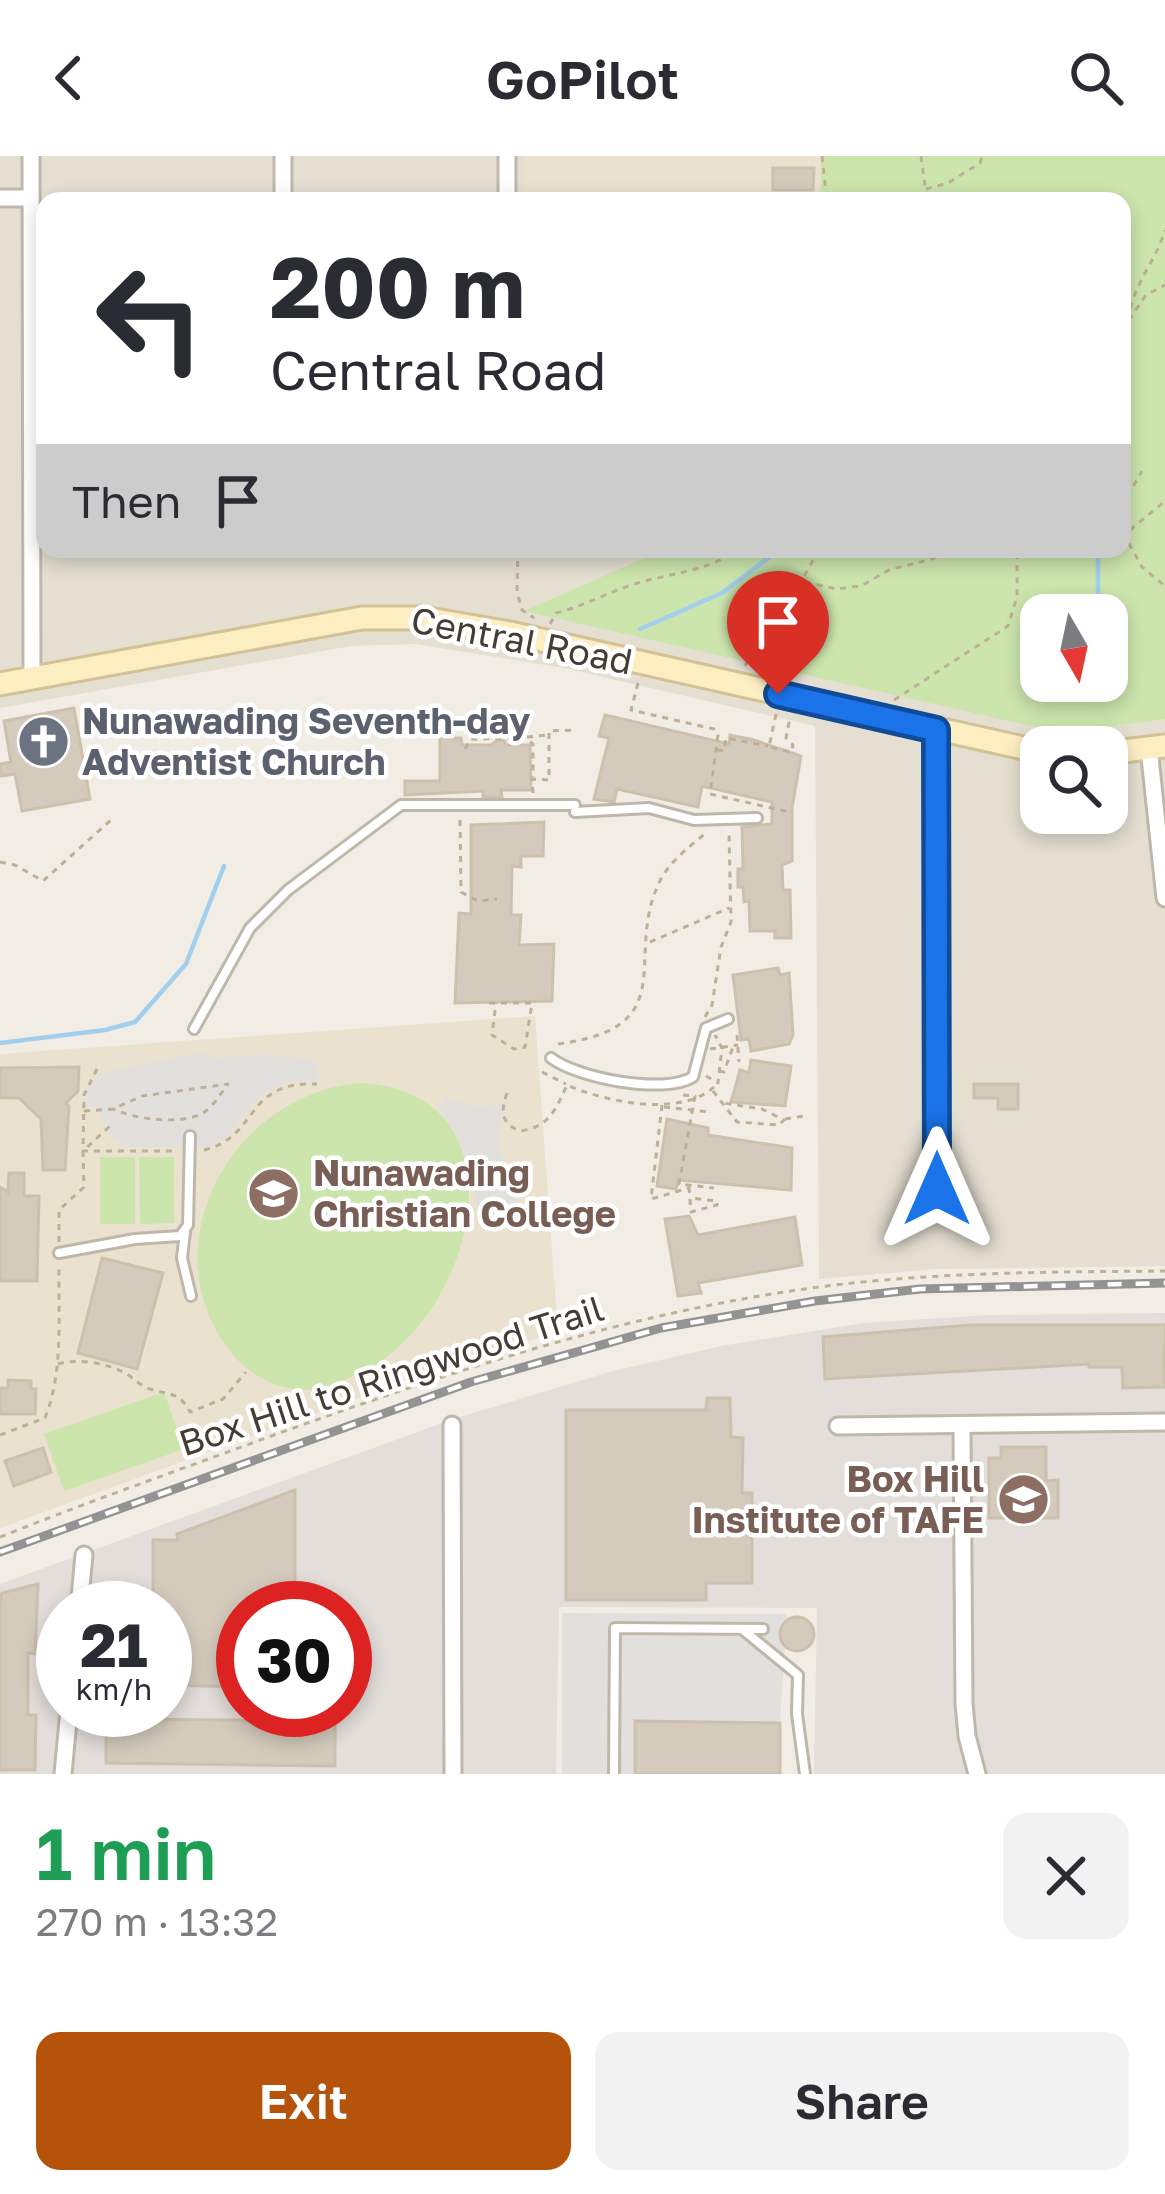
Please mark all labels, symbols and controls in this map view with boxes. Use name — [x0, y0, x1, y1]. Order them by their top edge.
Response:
icon: back — [36, 45, 102, 111]
icon: search — [1063, 45, 1129, 111]
text: GoPilot — [486, 46, 679, 111]
text: 200 m — [270, 236, 525, 336]
icon: left — [72, 240, 228, 396]
text: Central Road — [270, 337, 606, 402]
icon: arrive — [205, 468, 271, 534]
text: Then — [72, 474, 181, 528]
pin — [727, 571, 829, 694]
icon: arrive — [745, 589, 811, 655]
north arrow — [1020, 594, 1128, 702]
map controls — [1020, 594, 1128, 834]
street label: Central Road — [408, 597, 636, 683]
place label: Nunawading Seventh-day Adventist Church — [82, 699, 531, 783]
church icon: Nunawading Seventh-day Adventist Church — [15, 713, 71, 769]
button: search — [1020, 726, 1128, 834]
position arrow — [874, 1126, 1000, 1252]
place label: Nunawading Christian College — [313, 1151, 616, 1235]
school or university icon: Nunawading Christian College — [246, 1165, 302, 1221]
street label: Box Hill to Ringwood Trail — [173, 1286, 609, 1464]
place label: Box Hill Institute of TAFE — [691, 1457, 984, 1541]
school or university icon: Box Hill Institute of TAFE — [995, 1471, 1051, 1527]
speed limit sign: 30 — [216, 1581, 372, 1737]
text: 21 — [80, 1608, 148, 1680]
text: km/h — [76, 1671, 152, 1707]
text: 1 min — [36, 1809, 216, 1896]
button: close — [1003, 1813, 1129, 1939]
text: 270 m · 13:32 — [36, 1898, 278, 1945]
button: Exit — [36, 2032, 571, 2170]
button: Share — [595, 2032, 1129, 2170]

